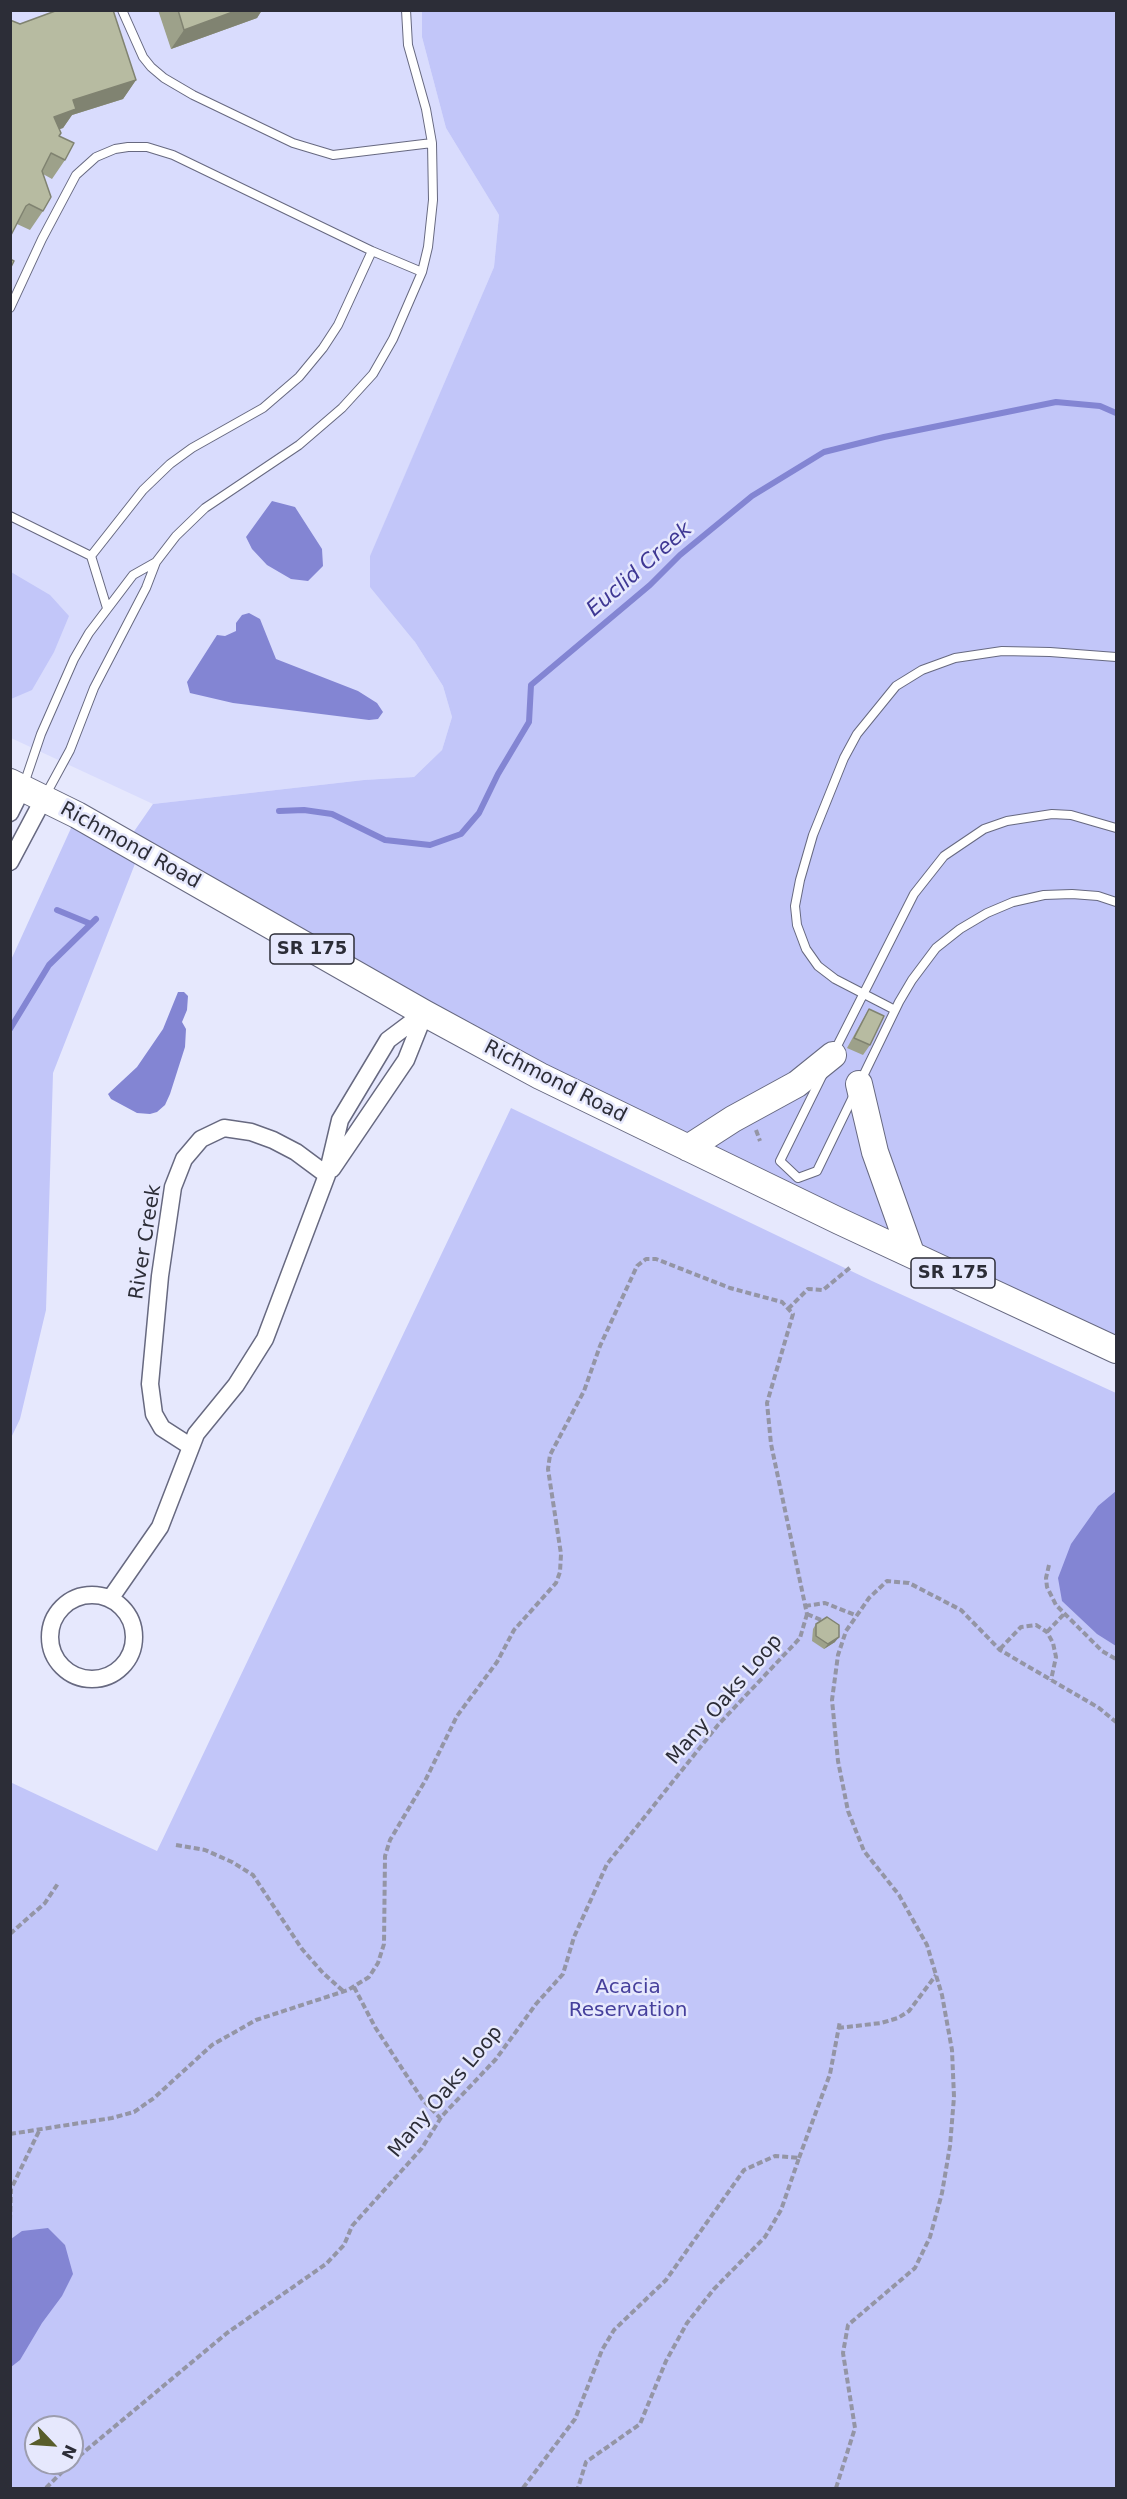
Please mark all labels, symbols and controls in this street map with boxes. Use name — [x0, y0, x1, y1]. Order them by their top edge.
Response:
water label: Euclid Creek — [582, 517, 698, 623]
street label: Richmond Road — [56, 798, 204, 894]
road number: SR 175 — [270, 934, 354, 964]
street label: Richmond Road — [480, 1036, 630, 1128]
street label: River Creek — [125, 1183, 167, 1301]
road number: SR 175 — [911, 1258, 995, 1288]
street label: Many Oaks Loop — [662, 1630, 788, 1770]
park label: Acacia Reservation — [569, 1976, 687, 2023]
street label: Many Oaks Loop — [384, 2021, 508, 2163]
north arrow — [24, 2415, 84, 2475]
text: N — [58, 2442, 80, 2462]

